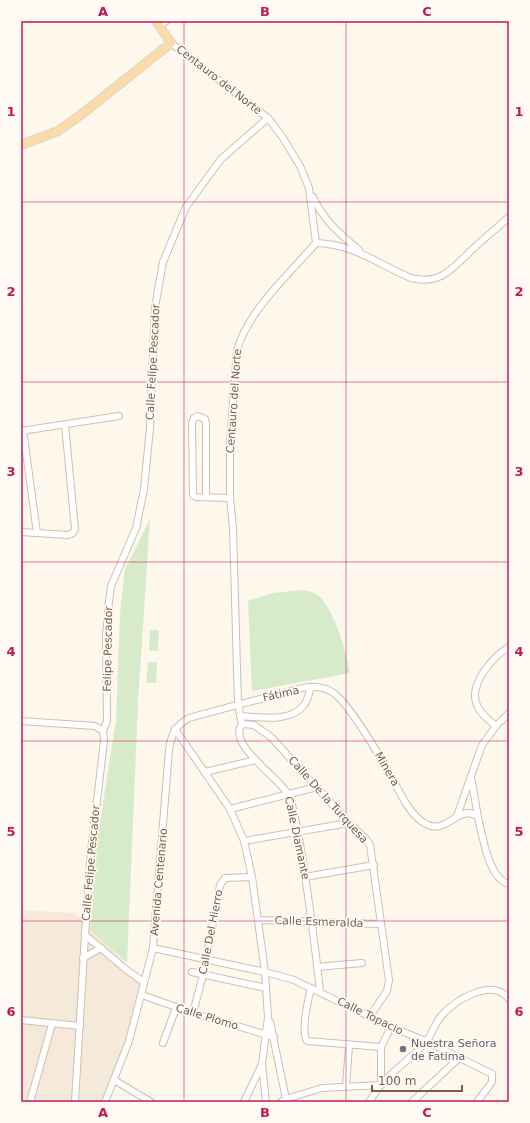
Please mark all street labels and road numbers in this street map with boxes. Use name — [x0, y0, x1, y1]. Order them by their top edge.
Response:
street label: Centauro del Norte — [174, 43, 264, 118]
street label: Calle Felipe Pescador — [143, 303, 163, 420]
street label: Centauro del Norte — [224, 348, 244, 454]
street label: Felipe Pescador — [101, 606, 115, 692]
street label: Fátima — [262, 684, 300, 704]
street label: Minera — [372, 749, 402, 789]
street label: Calle De la Turquesa — [286, 754, 370, 846]
street label: Calle Diamante — [282, 795, 312, 881]
street label: Calle Felipe Pescador — [79, 804, 103, 922]
street label: Avenida Centenario — [148, 827, 170, 936]
street label: Calle Del Hierro — [196, 888, 226, 975]
street label: Calle Esmeralda — [274, 914, 364, 930]
street label: Calle Topacio — [335, 994, 405, 1038]
street label: Calle Plomo — [174, 1001, 240, 1033]

